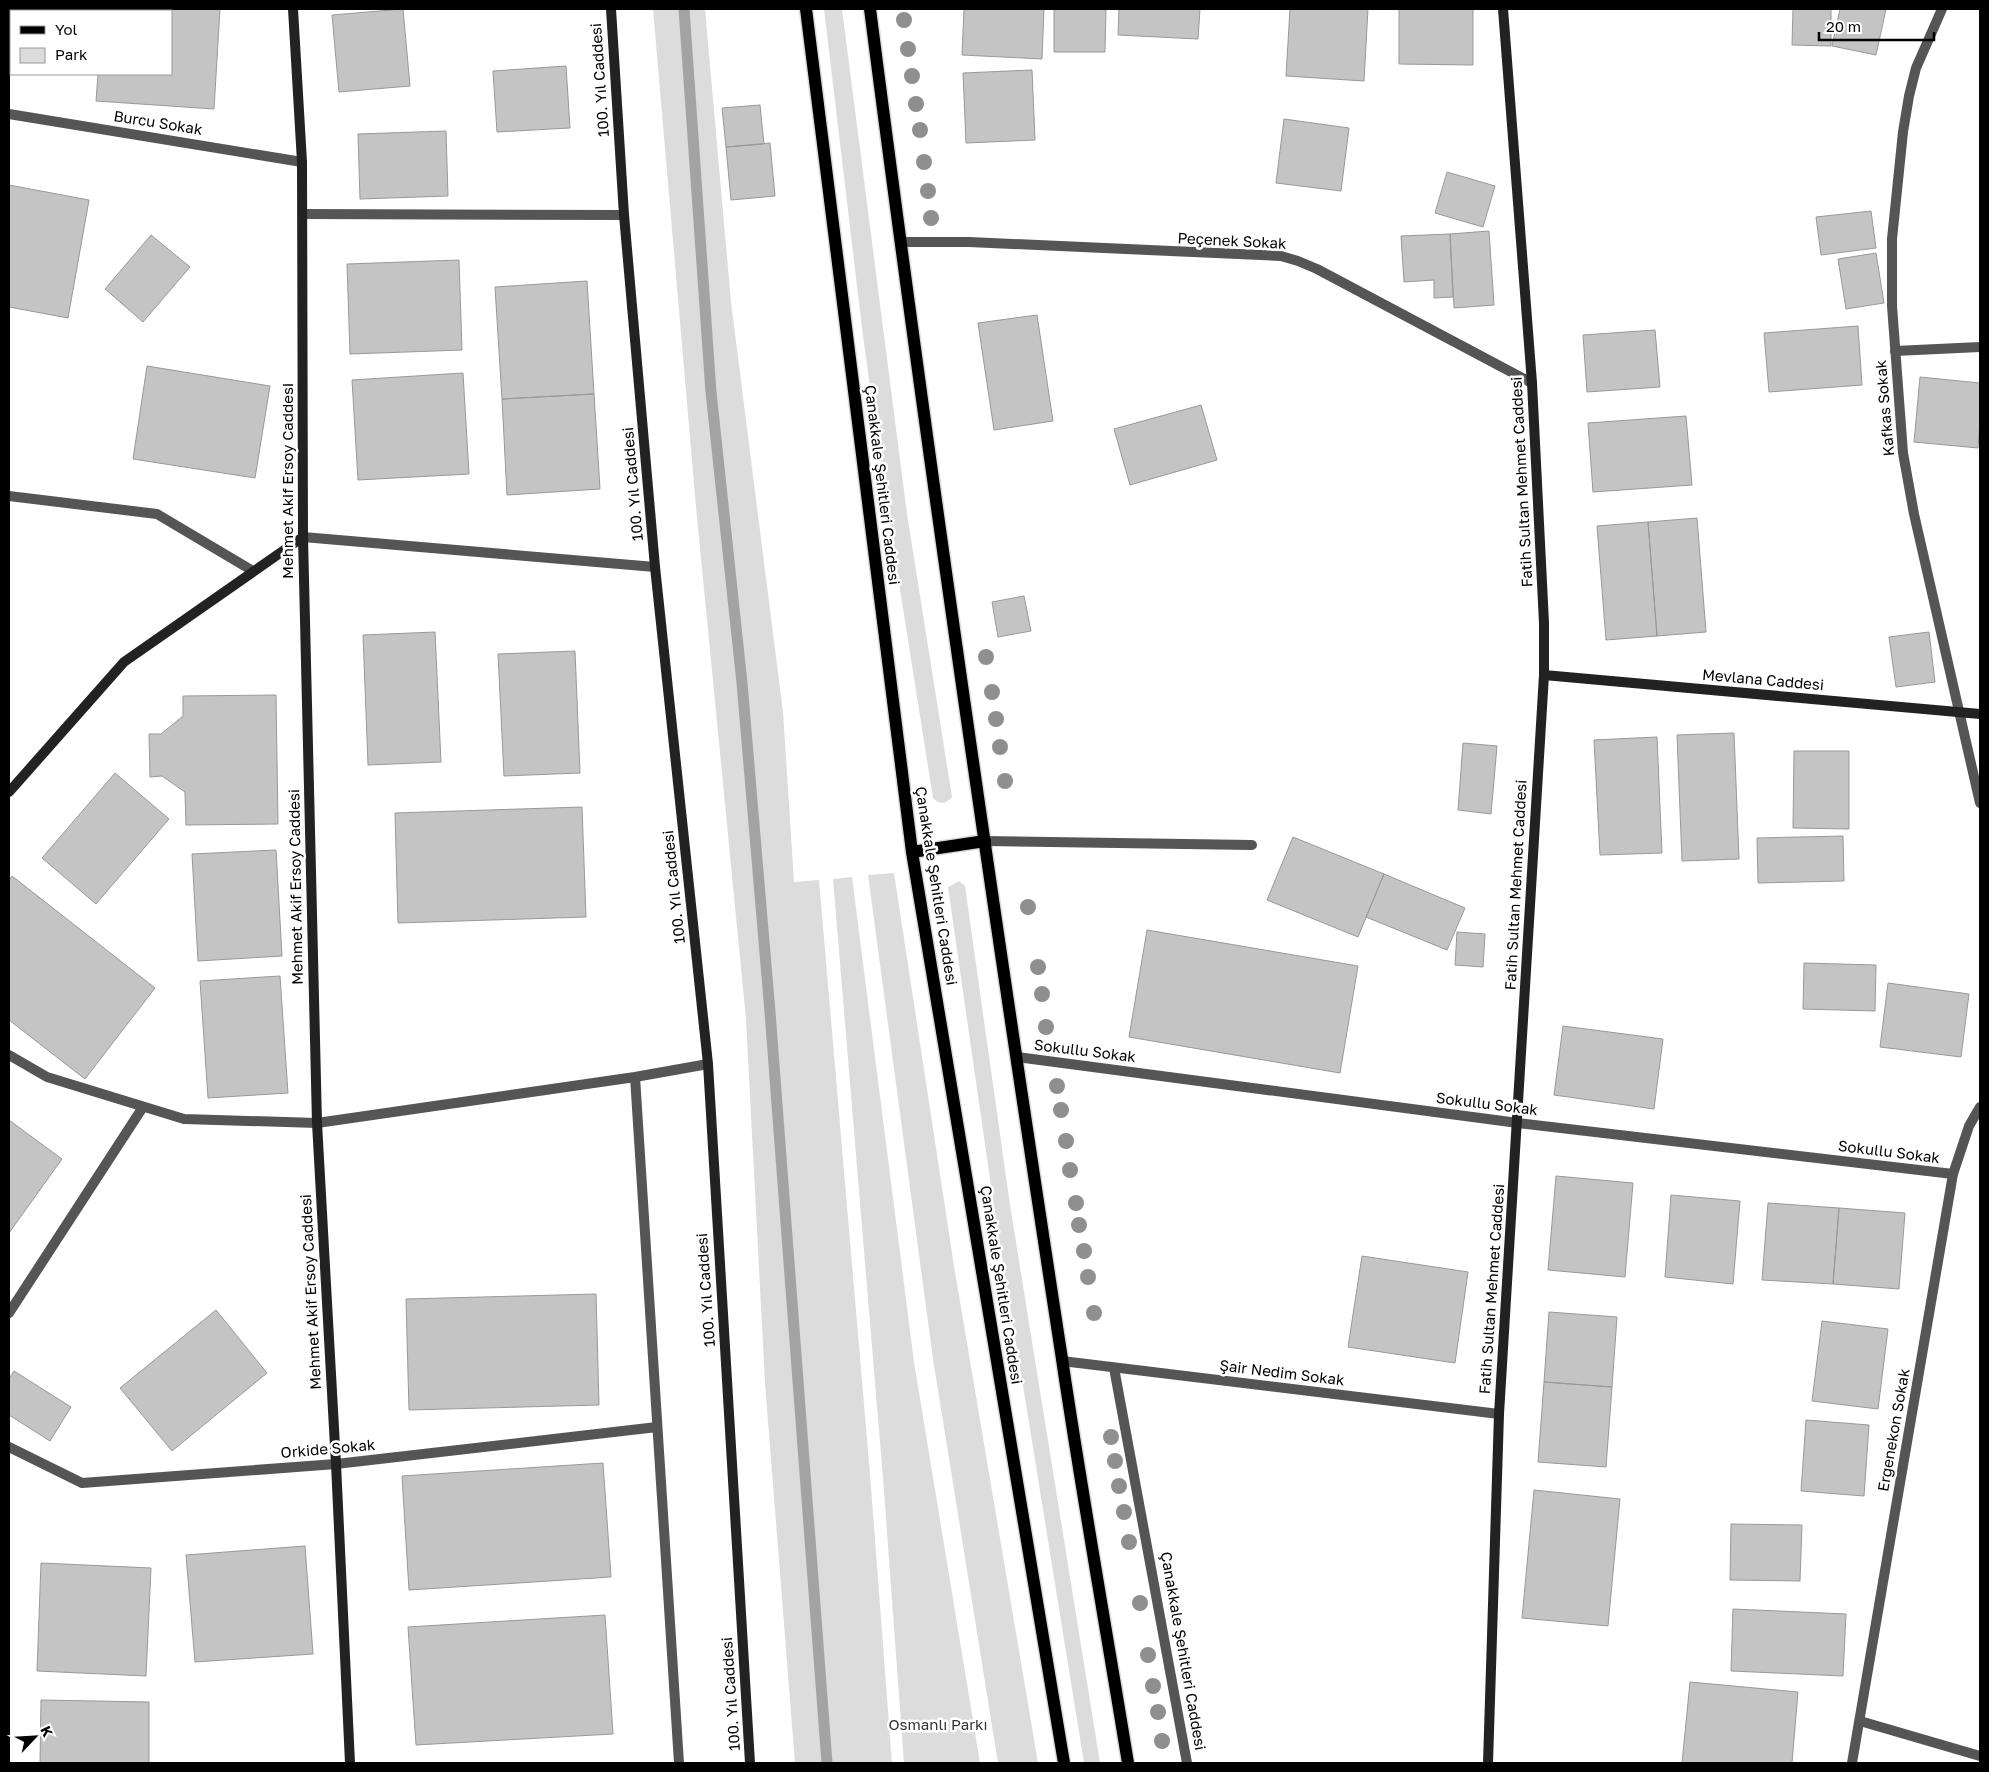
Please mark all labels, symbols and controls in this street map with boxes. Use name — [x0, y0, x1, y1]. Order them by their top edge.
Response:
legend — [10, 10, 172, 75]
scale bar — [1819, 10, 1934, 42]
text: 20 m — [1826, 17, 1861, 35]
text: Yol — [55, 20, 77, 38]
street label: 100. Yıl Caddesi — [586, 23, 612, 138]
text: Park — [55, 45, 88, 63]
street label: Burcu Sokak — [112, 106, 204, 138]
street label: Peçenek Sokak — [1177, 228, 1288, 252]
street label: Kafkas Sokak — [1871, 359, 1897, 457]
street label: Fatih Sultan Mehmet Caddesi — [1506, 376, 1536, 588]
street label: Mehmet Akif Ersoy Caddesi — [278, 383, 296, 579]
street label: Çanakkale Şehitleri Caddesi — [862, 384, 904, 586]
street label: 100. Yıl Caddesi — [618, 426, 646, 542]
street label: Mevlana Caddesi — [1701, 665, 1825, 693]
street label: Fatih Sultan Mehmet Caddesi — [1500, 779, 1530, 991]
street label: Çanakkale Şehitleri Caddesi — [912, 785, 962, 987]
street label: Mehmet Akif Ersoy Caddesi — [284, 789, 306, 985]
street label: 100. Yıl Caddesi — [658, 829, 688, 945]
street label: Sokullu Sokak — [1033, 1035, 1138, 1065]
street label: Sokullu Sokak — [1435, 1088, 1540, 1118]
street label: Sokullu Sokak — [1837, 1136, 1942, 1166]
street label: Fatih Sultan Mehmet Caddesi — [1475, 1183, 1507, 1395]
street label: Çanakkale Şehitleri Caddesi — [977, 1184, 1027, 1386]
street label: Mehmet Akif Ersoy Caddesi — [296, 1194, 324, 1390]
street label: 100. Yıl Caddesi — [692, 1233, 718, 1348]
street label: Şair Nedim Sokak — [1219, 1355, 1346, 1389]
street label: Ergenekon Sokak — [1873, 1366, 1913, 1493]
street label: Orkide Sokak — [280, 1435, 377, 1461]
street label: Çanakkale Şehitleri Caddesi — [1158, 1550, 1210, 1751]
street label: 100. Yıl Caddesi — [717, 1637, 743, 1752]
north arrow — [10, 1712, 60, 1762]
park label: Osmanlı Parkı — [888, 1715, 988, 1733]
text: K — [37, 1723, 57, 1739]

